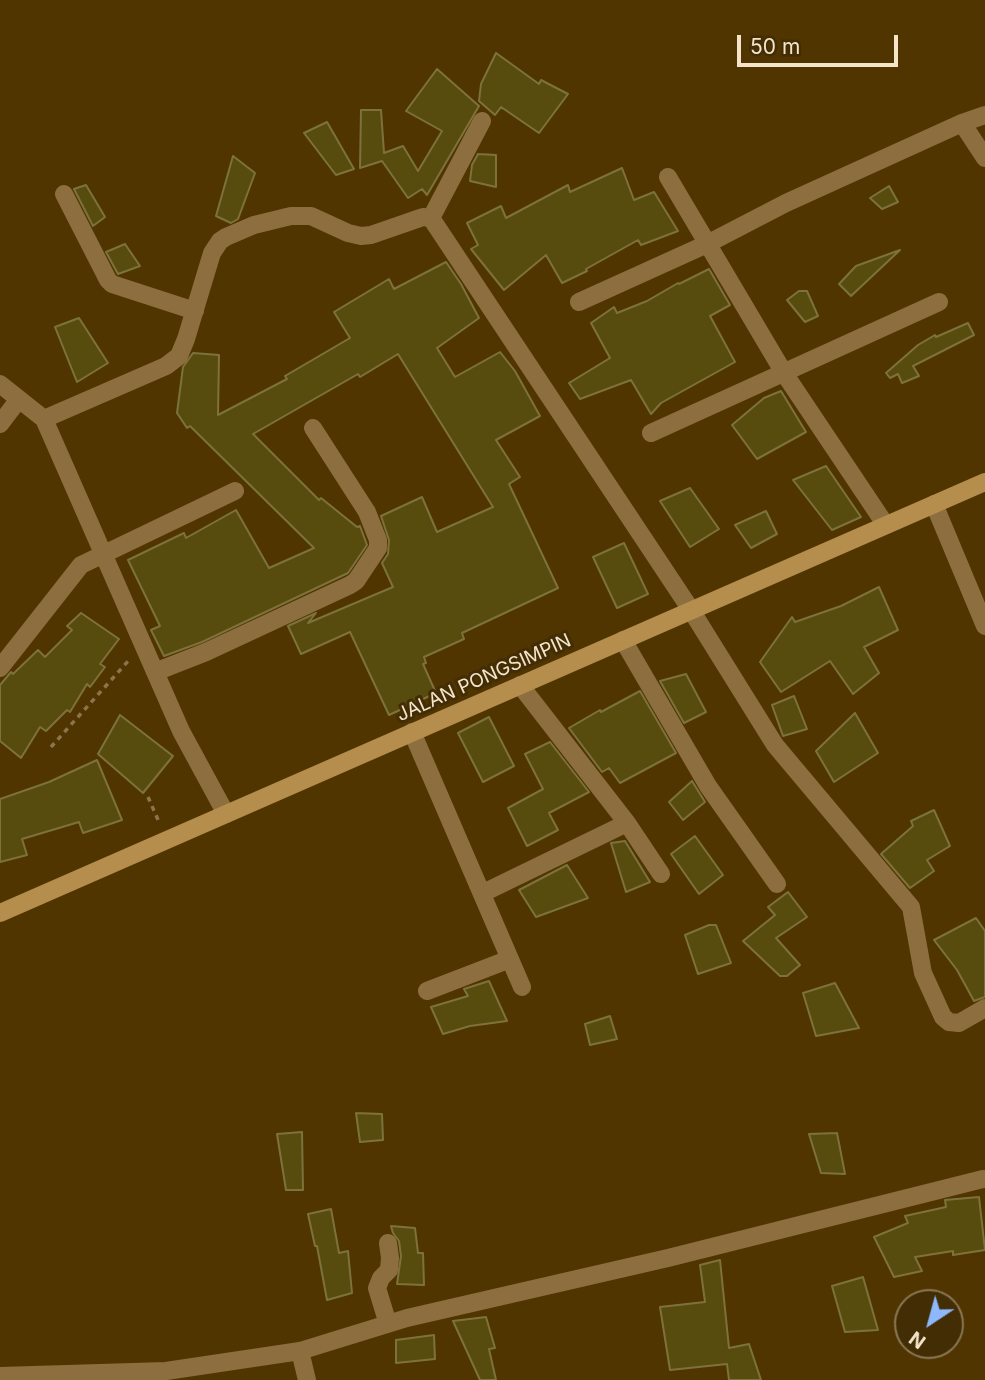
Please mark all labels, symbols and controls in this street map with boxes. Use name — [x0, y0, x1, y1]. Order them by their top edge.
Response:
scale bar — [740, 21, 901, 65]
text: 50 m — [750, 34, 800, 59]
street label: JALAN PONGSIMPIN — [393, 629, 575, 727]
north arrow — [894, 1289, 964, 1359]
text: N — [905, 1326, 930, 1353]

